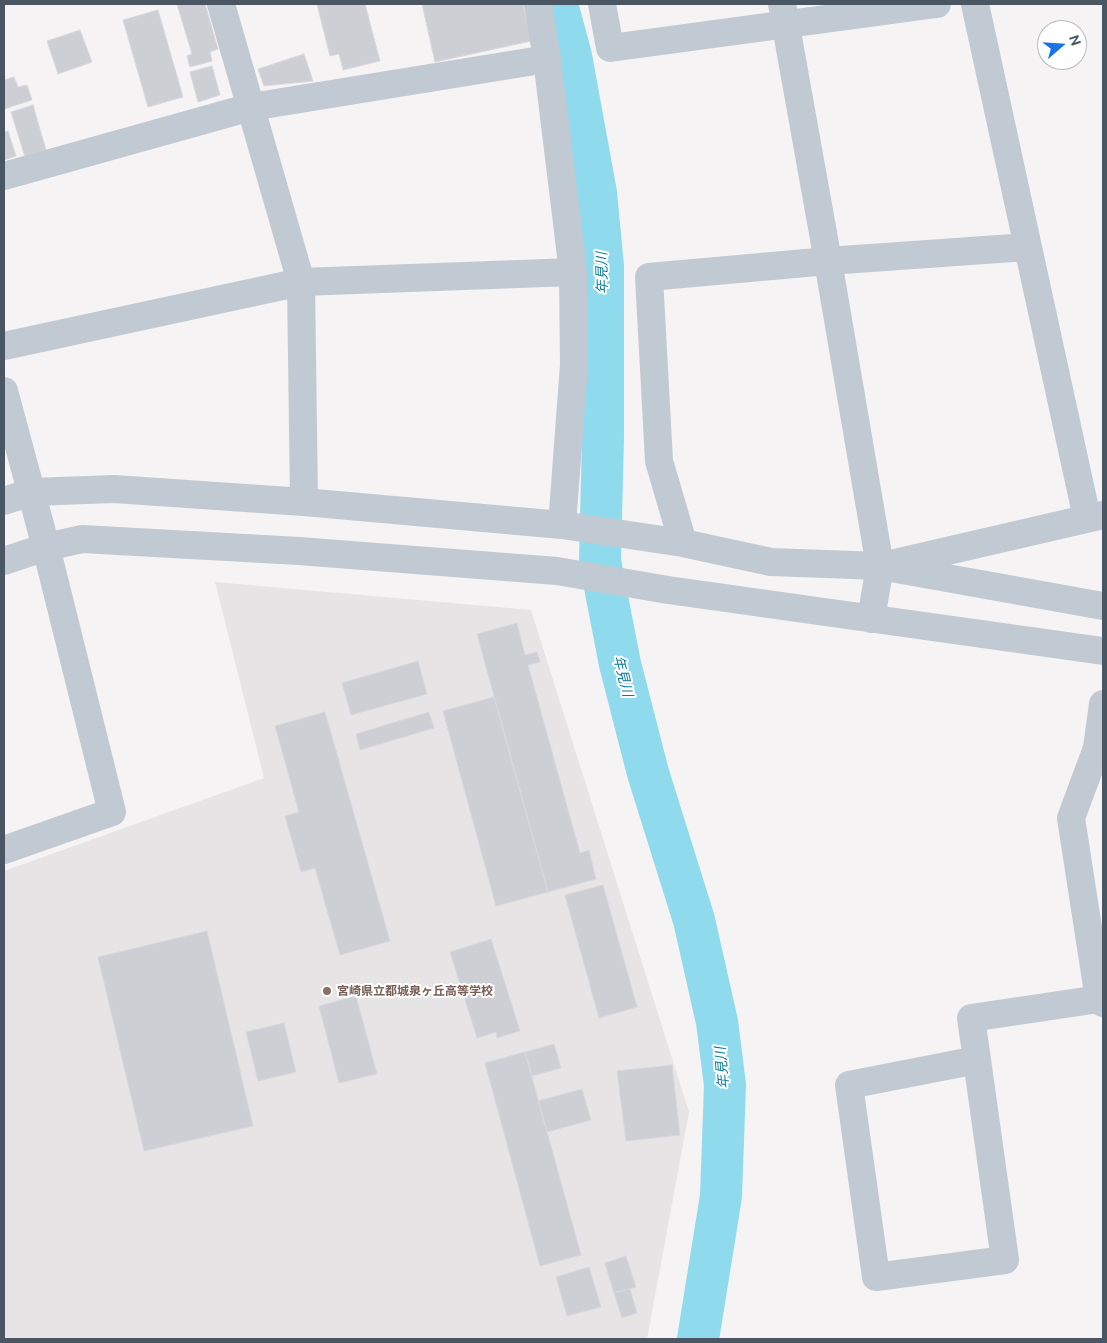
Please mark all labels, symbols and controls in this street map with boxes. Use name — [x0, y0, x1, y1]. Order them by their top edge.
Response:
north arrow — [1037, 20, 1087, 70]
text: N — [1066, 33, 1085, 48]
water label: 年見川 — [593, 252, 611, 294]
water label: 年見川 — [610, 654, 636, 698]
place label: 宮崎県立都城泉ヶ丘高等学校 — [337, 984, 493, 998]
marker: 宮崎県立都城泉ヶ丘高等学校 — [321, 985, 333, 997]
water label: 年見川 — [712, 1046, 732, 1090]

